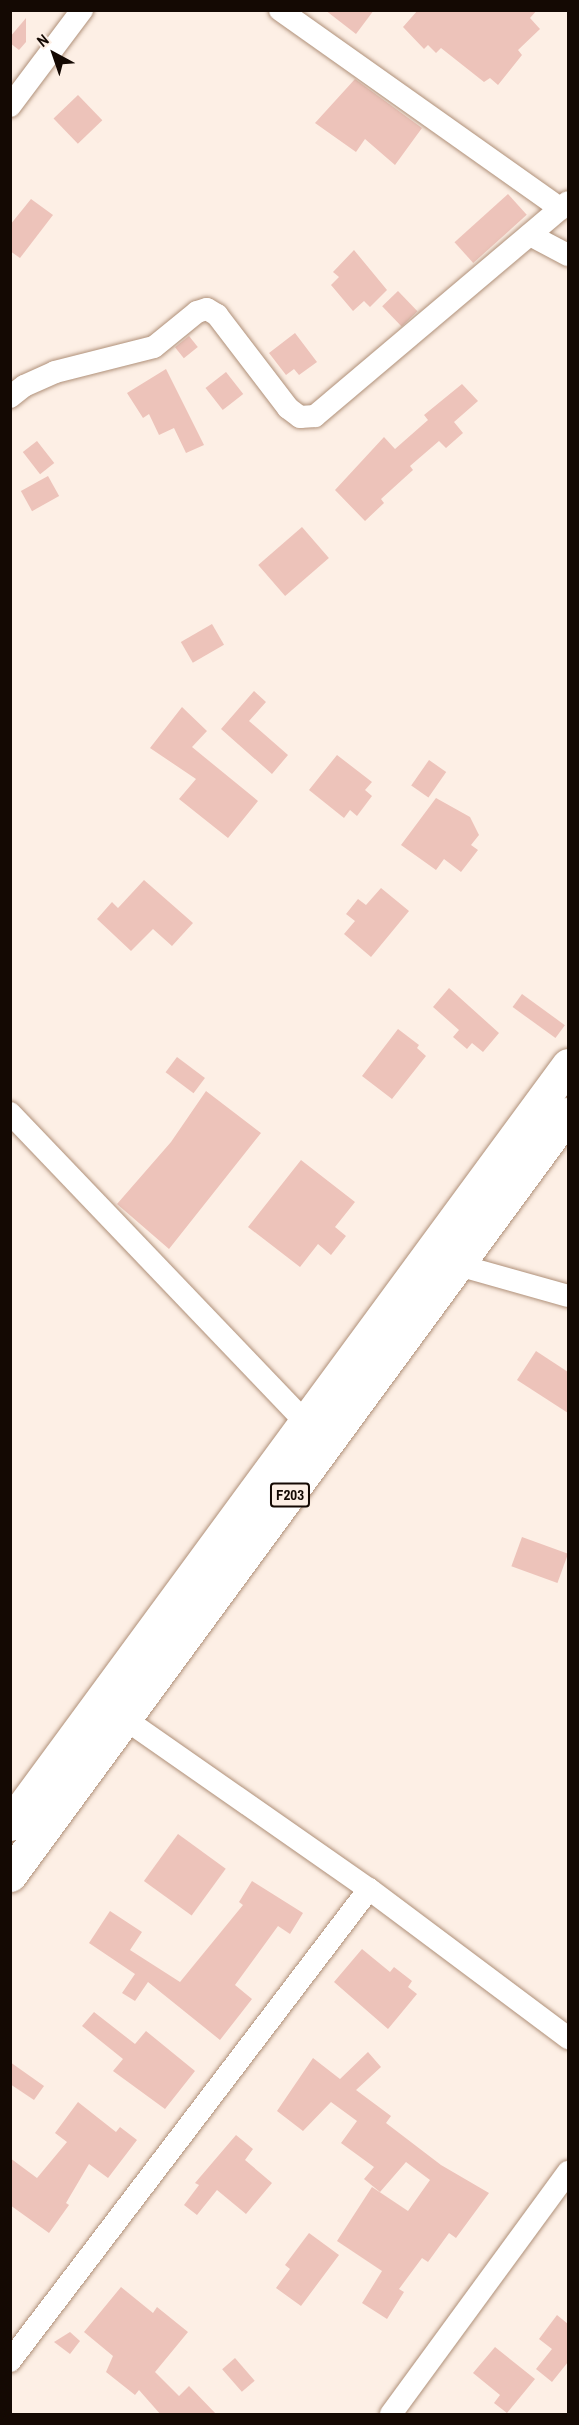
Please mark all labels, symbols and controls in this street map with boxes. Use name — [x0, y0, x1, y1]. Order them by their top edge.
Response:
north arrow — [24, 24, 84, 84]
text: N — [32, 29, 53, 52]
road number: F203 — [269, 1483, 311, 1507]

